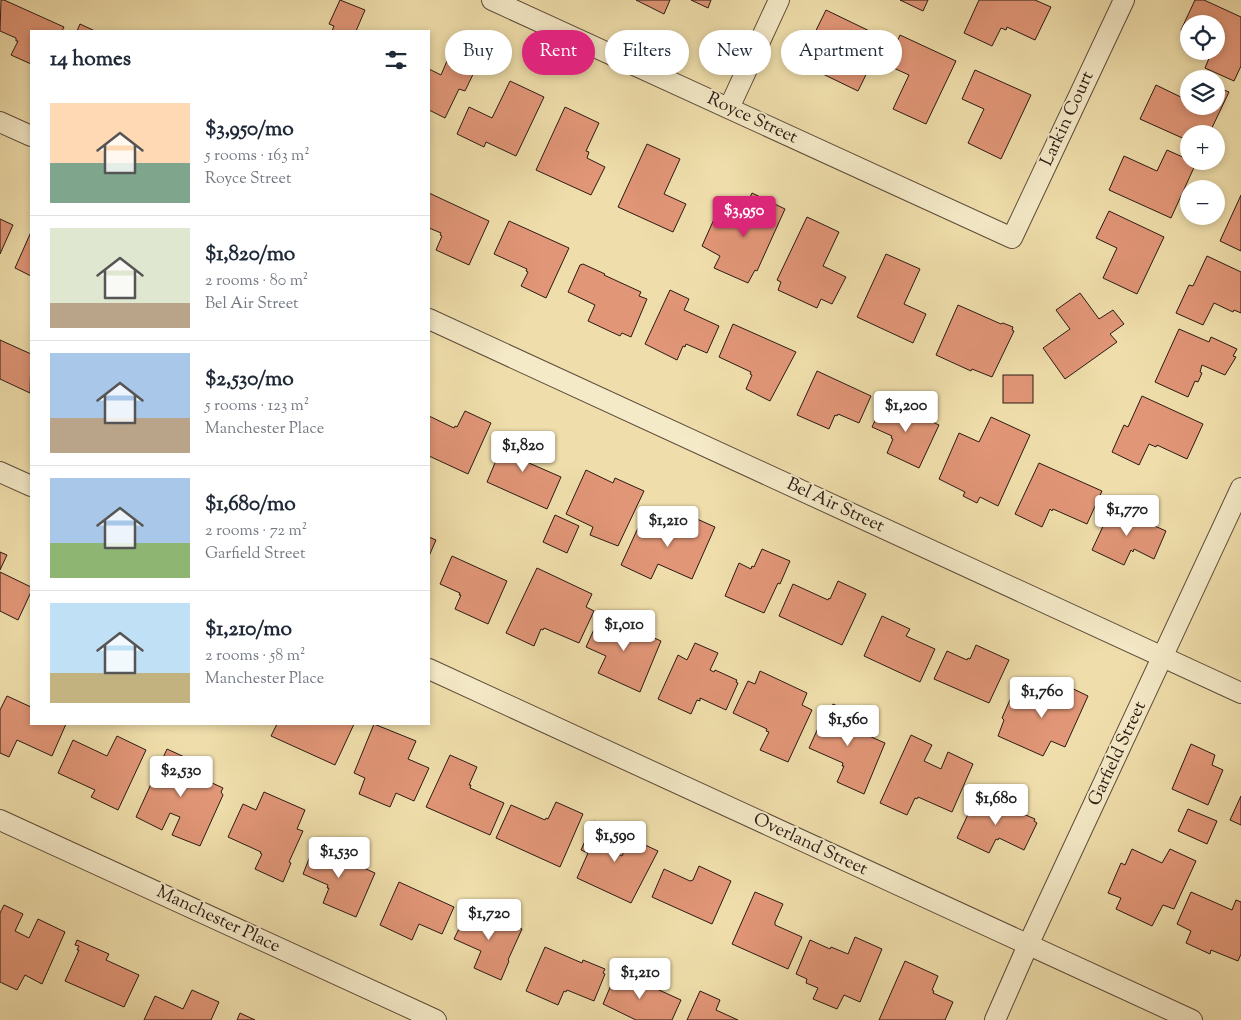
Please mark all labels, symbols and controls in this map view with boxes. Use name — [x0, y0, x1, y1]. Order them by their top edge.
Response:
map controls — [1180, 15, 1225, 225]
button: locate — [1180, 15, 1225, 60]
chip: Buy — [445, 30, 512, 75]
chip: Rent — [522, 30, 595, 75]
chip: Filters — [605, 30, 689, 75]
chip: New — [699, 30, 771, 75]
chip: Apartment — [781, 30, 902, 75]
text: 14 homes — [50, 45, 131, 75]
icon: filters — [382, 46, 410, 74]
street label: Larkin Court — [1035, 67, 1101, 171]
button: layers — [1180, 70, 1225, 115]
street label: Royce Street — [702, 87, 802, 151]
text: $3,950/mo — [205, 115, 294, 145]
icon: home — [90, 123, 150, 183]
button: + — [1180, 125, 1225, 170]
text: 5 rooms · 163 m² — [205, 145, 310, 168]
text: Royce Street — [205, 168, 291, 191]
button: − — [1180, 180, 1225, 225]
pin: $3,950 — [703, 196, 785, 238]
text: $3,950 — [724, 200, 764, 223]
text: $1,820/mo — [205, 240, 295, 270]
icon: home — [90, 248, 150, 308]
text: 2 rooms · 80 m² — [205, 270, 308, 293]
text: Bel Air Street — [205, 293, 299, 316]
text: $2,530/mo — [205, 365, 294, 395]
icon: home — [90, 373, 150, 433]
pin: $1,200 — [865, 390, 947, 433]
text: 5 rooms · 123 m² — [205, 395, 309, 418]
text: $1,200 — [885, 395, 927, 418]
text: Manchester Place — [205, 418, 324, 441]
pin: $1,820 — [482, 430, 564, 473]
text: $1,820 — [502, 435, 544, 458]
street label: Bel Air Street — [782, 472, 888, 540]
text: $1,680/mo — [205, 490, 296, 520]
pin: $1,770 — [1086, 494, 1168, 537]
icon: home — [90, 498, 150, 558]
text: $1,770 — [1106, 499, 1148, 522]
pin: $1,210 — [627, 506, 709, 548]
text: $1,210 — [648, 510, 688, 533]
text: 2 rooms · 72 m² — [205, 520, 307, 543]
text: Garfield Street — [205, 543, 305, 566]
pin: $1,010 — [583, 610, 665, 652]
text: $1,010 — [604, 614, 644, 637]
text: $1,210/mo — [205, 615, 292, 645]
icon: home — [90, 623, 150, 683]
text: 2 rooms · 58 m² — [205, 645, 305, 668]
text: Manchester Place — [205, 668, 324, 691]
pin: $1,760 — [1001, 676, 1083, 719]
text: $1,760 — [1021, 681, 1063, 704]
street label: Garfield Street — [1082, 697, 1154, 811]
pin: $1,560 — [807, 704, 889, 747]
text: $1,560 — [828, 709, 868, 732]
pin: $2,530 — [140, 756, 222, 798]
text: $2,530 — [161, 760, 201, 783]
pin: $1,680 — [955, 784, 1037, 826]
text: $1,680 — [975, 788, 1017, 811]
street label: Overland Street — [749, 807, 871, 883]
pin: $1,590 — [574, 820, 656, 863]
text: $1,590 — [595, 825, 635, 848]
pin: $1,530 — [298, 836, 380, 879]
text: $1,530 — [320, 841, 358, 864]
street label: Manchester Place — [152, 880, 284, 960]
pin: $1,720 — [448, 898, 530, 941]
text: $1,720 — [468, 903, 510, 926]
pin: $1,210 — [599, 958, 681, 1000]
text: $1,210 — [620, 962, 660, 985]

